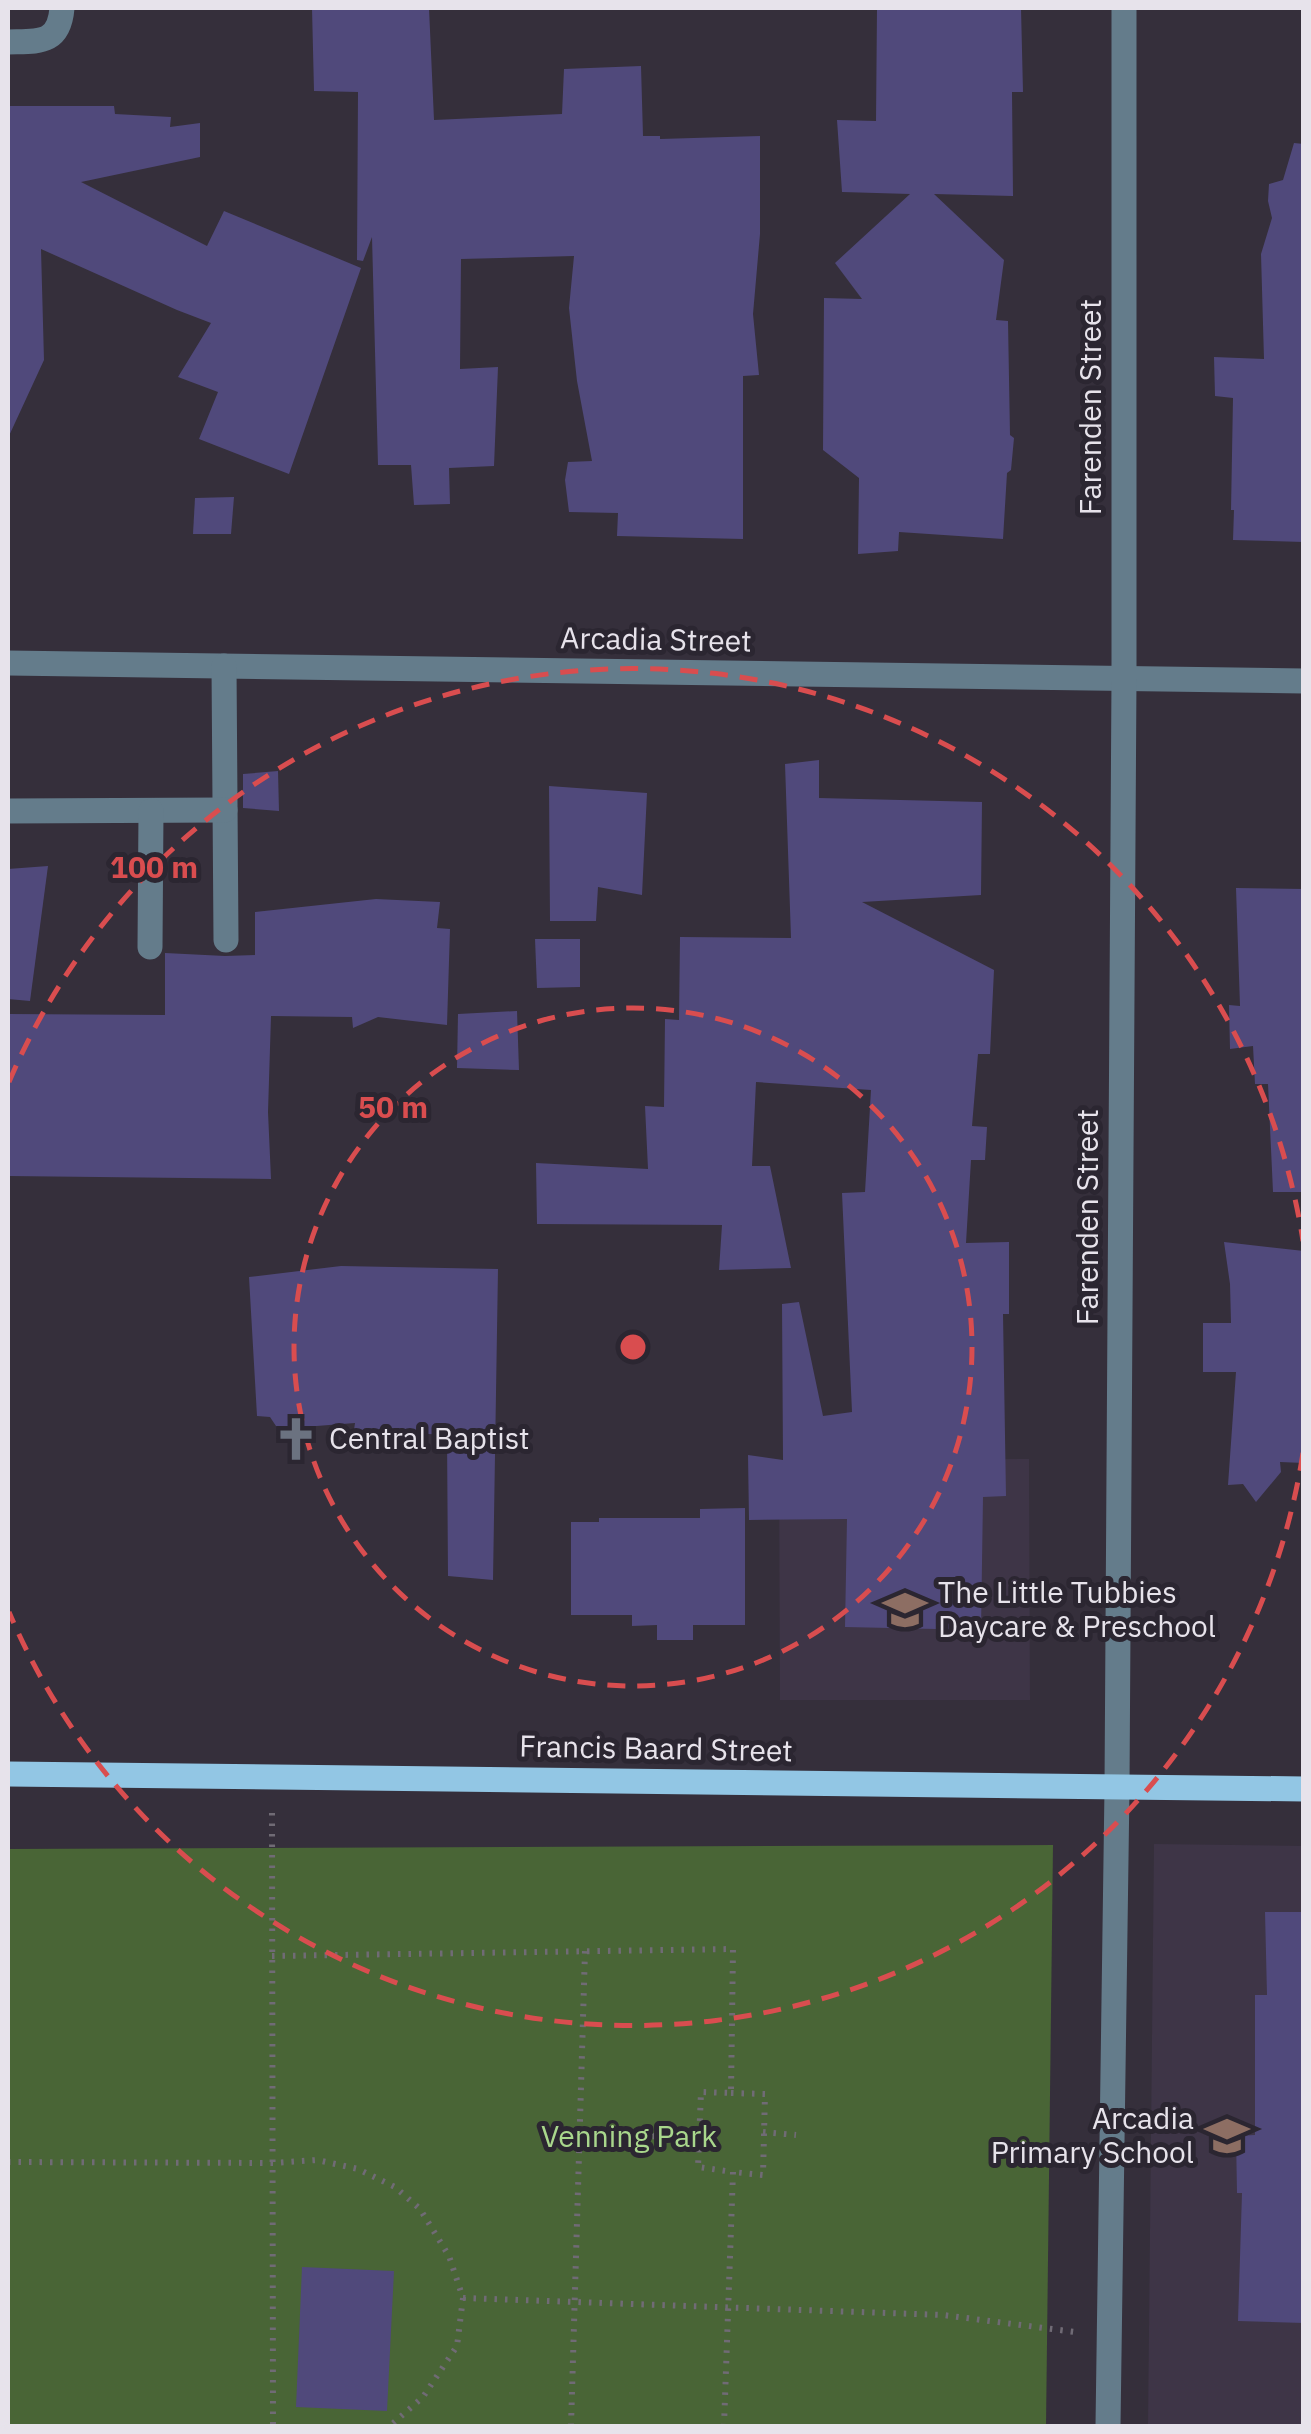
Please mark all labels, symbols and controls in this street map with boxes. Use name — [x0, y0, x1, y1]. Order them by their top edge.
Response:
street label: Farenden Street — [1070, 299, 1109, 515]
street label: Arcadia Street — [560, 617, 752, 660]
text: 100 m — [110, 847, 198, 886]
text: 50 m — [358, 1087, 428, 1126]
street label: Farenden Street — [1067, 1109, 1106, 1325]
centre of rings — [615, 1329, 651, 1365]
church icon: Central Baptist — [272, 1415, 320, 1463]
place label: Central Baptist — [329, 1418, 530, 1457]
place label: The Little Tubbies Daycare & Preschool — [938, 1572, 1216, 1645]
school or university icon: The Little Tubbies Daycare & Preschool — [881, 1586, 929, 1634]
street label: Francis Baard Street — [519, 1726, 793, 1769]
place label: Arcadia Primary School — [991, 2098, 1194, 2171]
school or university icon: Arcadia Primary School — [1203, 2112, 1251, 2160]
park label: Venning Park — [541, 2116, 717, 2155]

